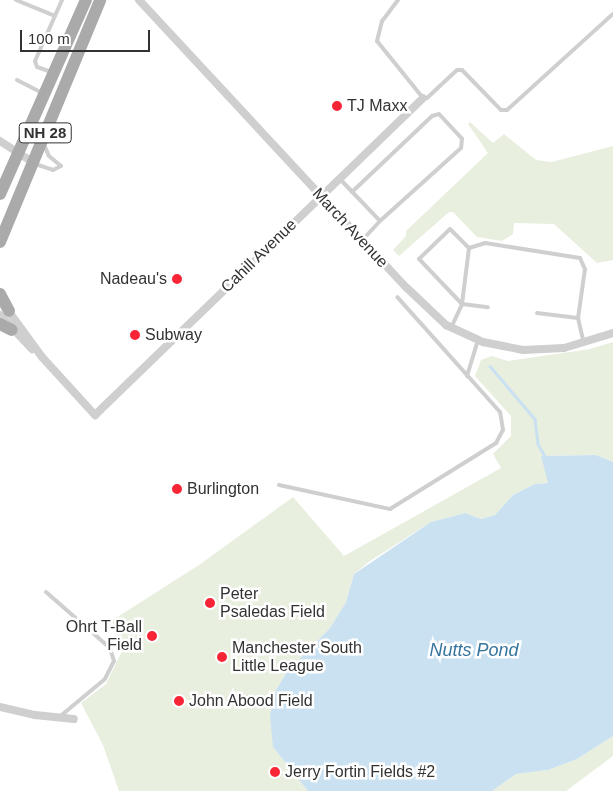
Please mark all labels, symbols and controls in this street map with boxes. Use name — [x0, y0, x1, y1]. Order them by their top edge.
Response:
scale bar — [22, 20, 152, 52]
text: 100 m — [28, 30, 70, 47]
place label: TJ Maxx — [347, 96, 407, 116]
marker: TJ Maxx — [331, 100, 343, 112]
road number: NH 28 — [18, 120, 72, 146]
street label: March Avenue — [308, 184, 392, 272]
street label: Cahill Avenue — [217, 215, 301, 297]
place label: Nadeau's — [100, 269, 167, 289]
marker: Nadeau's — [171, 273, 183, 285]
place label: Subway — [145, 325, 202, 345]
marker: Subway — [129, 329, 141, 341]
place label: Burlington — [187, 479, 259, 499]
marker: Burlington — [171, 483, 183, 495]
place label: Peter Psaledas Field — [220, 584, 325, 622]
marker: Peter Psaledas Field — [204, 597, 216, 609]
place label: Ohrt T-Ball Field — [66, 617, 142, 655]
marker: Ohrt T-Ball Field — [146, 630, 158, 642]
place label: Manchester South Little League — [232, 638, 362, 676]
water label: Nutts Pond — [429, 639, 519, 661]
marker: Manchester South Little League — [216, 651, 228, 663]
place label: John Abood Field — [189, 691, 314, 711]
marker: John Abood Field — [173, 695, 185, 707]
place label: Jerry Fortin Fields #2 — [285, 762, 435, 782]
marker: Jerry Fortin Fields #2 — [269, 766, 281, 778]

